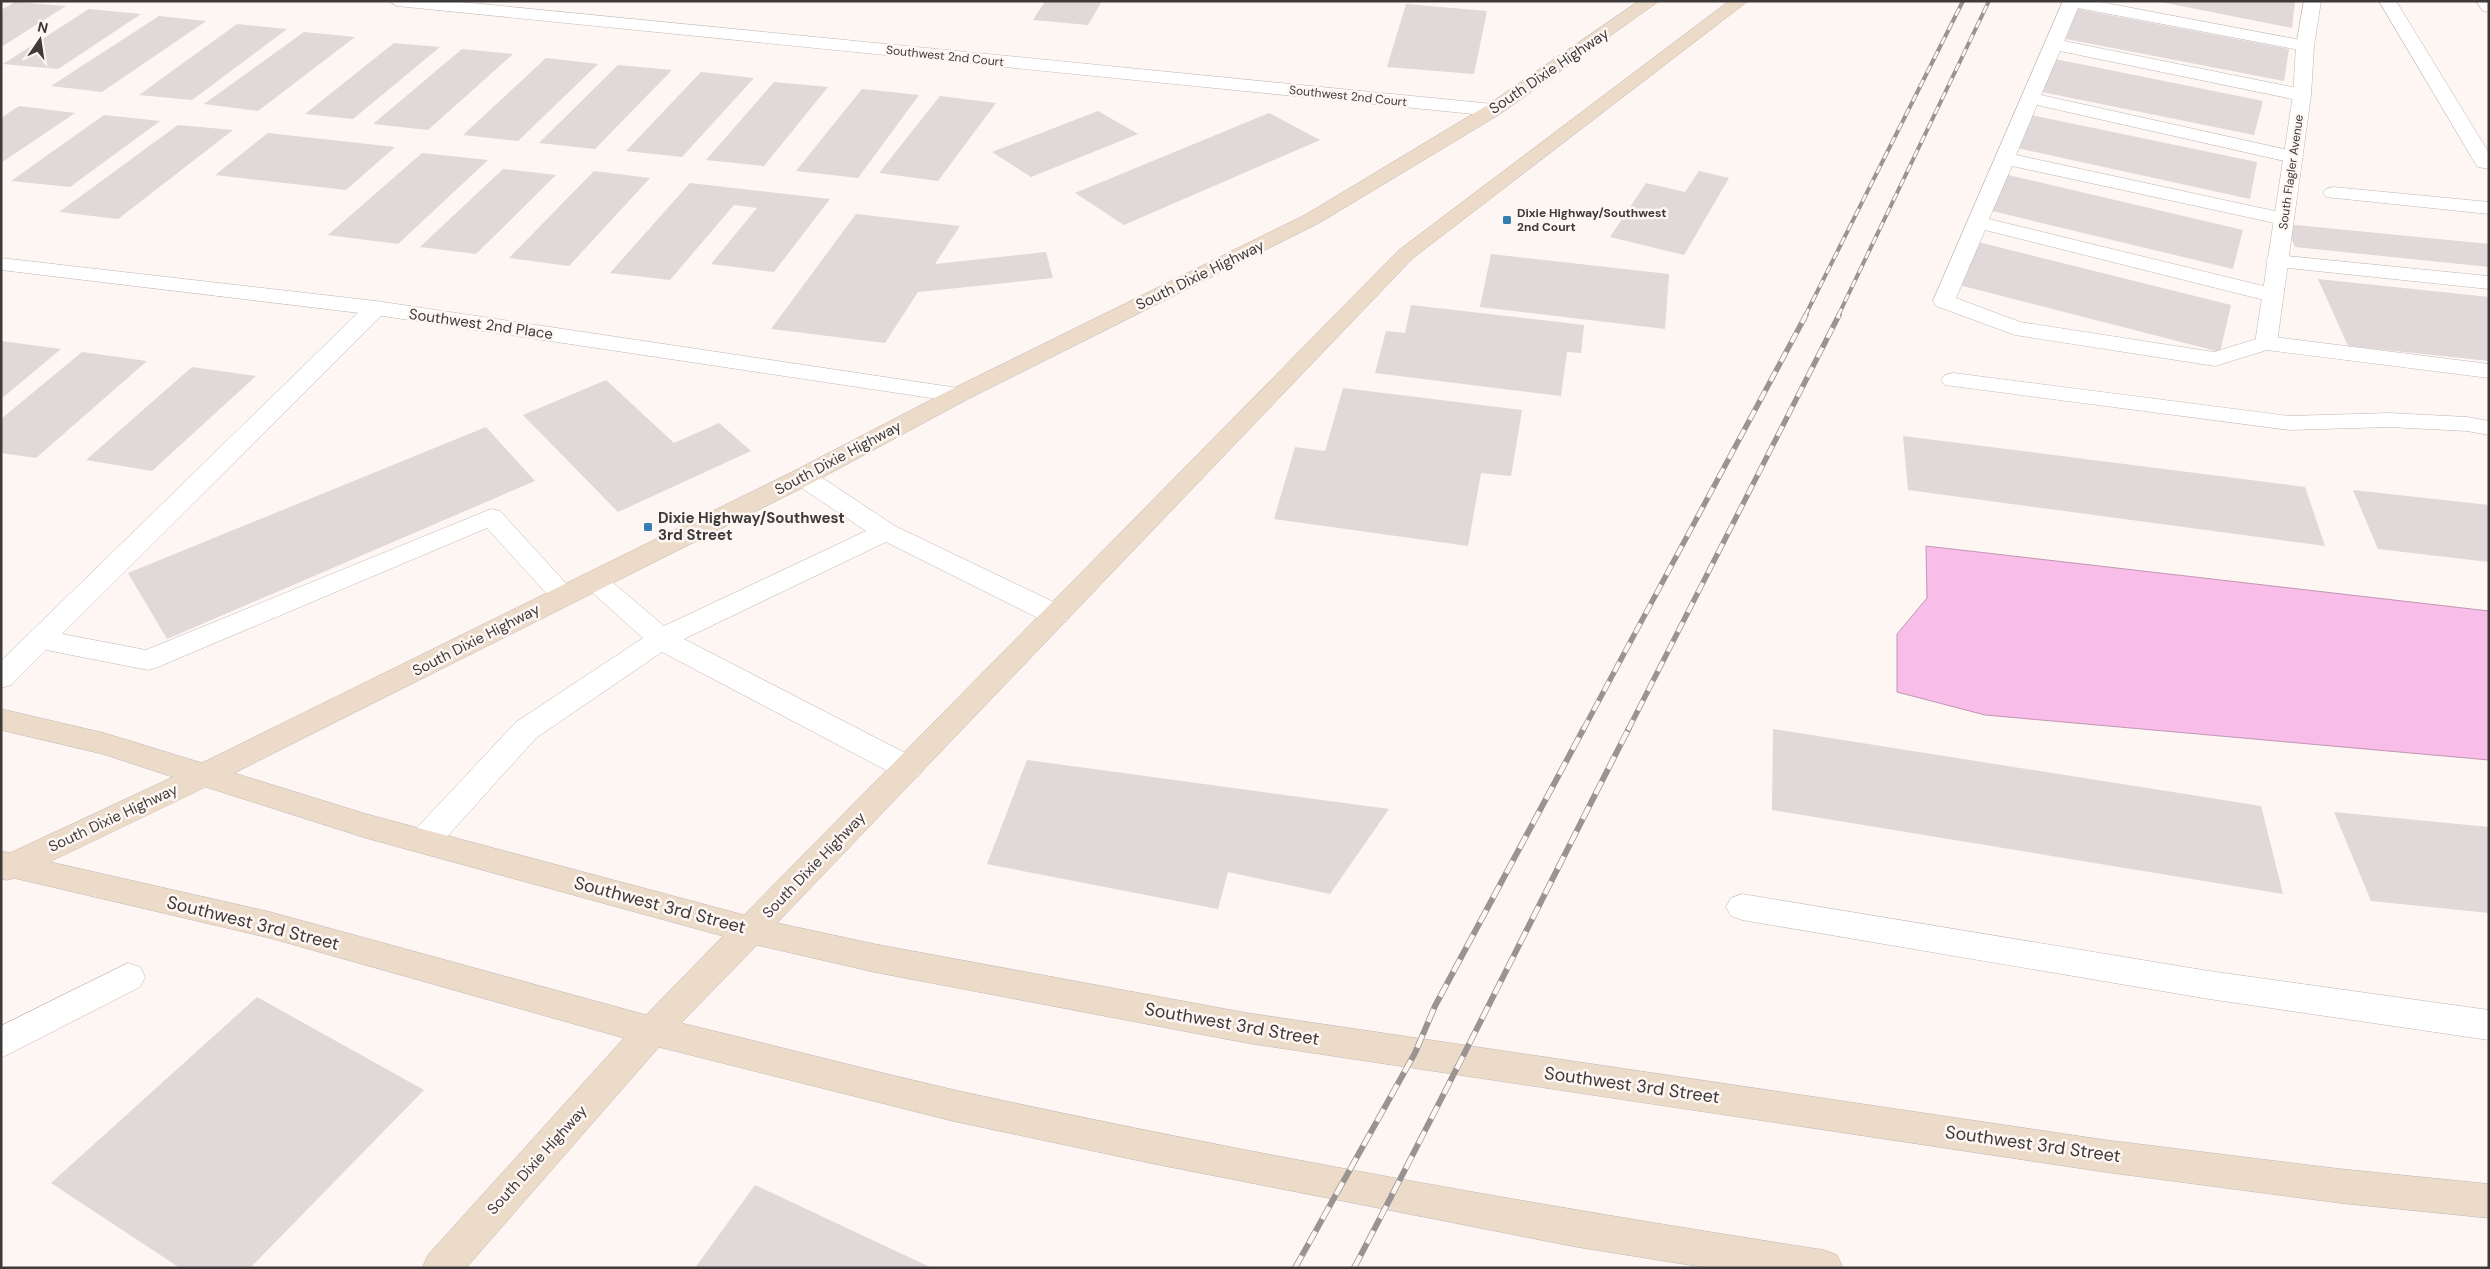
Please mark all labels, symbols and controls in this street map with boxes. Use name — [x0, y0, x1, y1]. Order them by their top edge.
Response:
north arrow — [15, 15, 65, 65]
text: N — [36, 17, 50, 37]
street label: South Dixie Highway — [1485, 23, 1613, 119]
street label: Southwest 2nd Court — [885, 42, 1005, 70]
street label: Southwest 2nd Court — [1288, 82, 1408, 110]
street label: South Flagler Avenue — [2275, 113, 2307, 231]
place label: Dixie Highway/Southwest 2nd Court — [1517, 205, 1666, 235]
marker: Dixie Highway/Southwest 2nd Court — [1501, 214, 1513, 226]
street label: South Dixie Highway — [1133, 235, 1268, 315]
street label: Southwest 2nd Place — [408, 304, 554, 344]
street label: South Dixie Highway — [771, 416, 905, 500]
place label: Dixie Highway/Southwest 3rd Street — [658, 508, 845, 545]
marker: Dixie Highway/Southwest 3rd Street — [642, 521, 654, 533]
street label: South Dixie Highway — [409, 599, 544, 681]
street label: South Dixie Highway — [45, 779, 181, 857]
street label: South Dixie Highway — [758, 807, 870, 922]
street label: Southwest 3rd Street — [571, 871, 749, 939]
street label: Southwest 3rd Street — [164, 890, 342, 956]
street label: Southwest 3rd Street — [1143, 997, 1321, 1051]
street label: Southwest 3rd Street — [1543, 1061, 1721, 1109]
street label: South Dixie Highway — [483, 1101, 592, 1219]
street label: Southwest 3rd Street — [1944, 1120, 2122, 1168]

